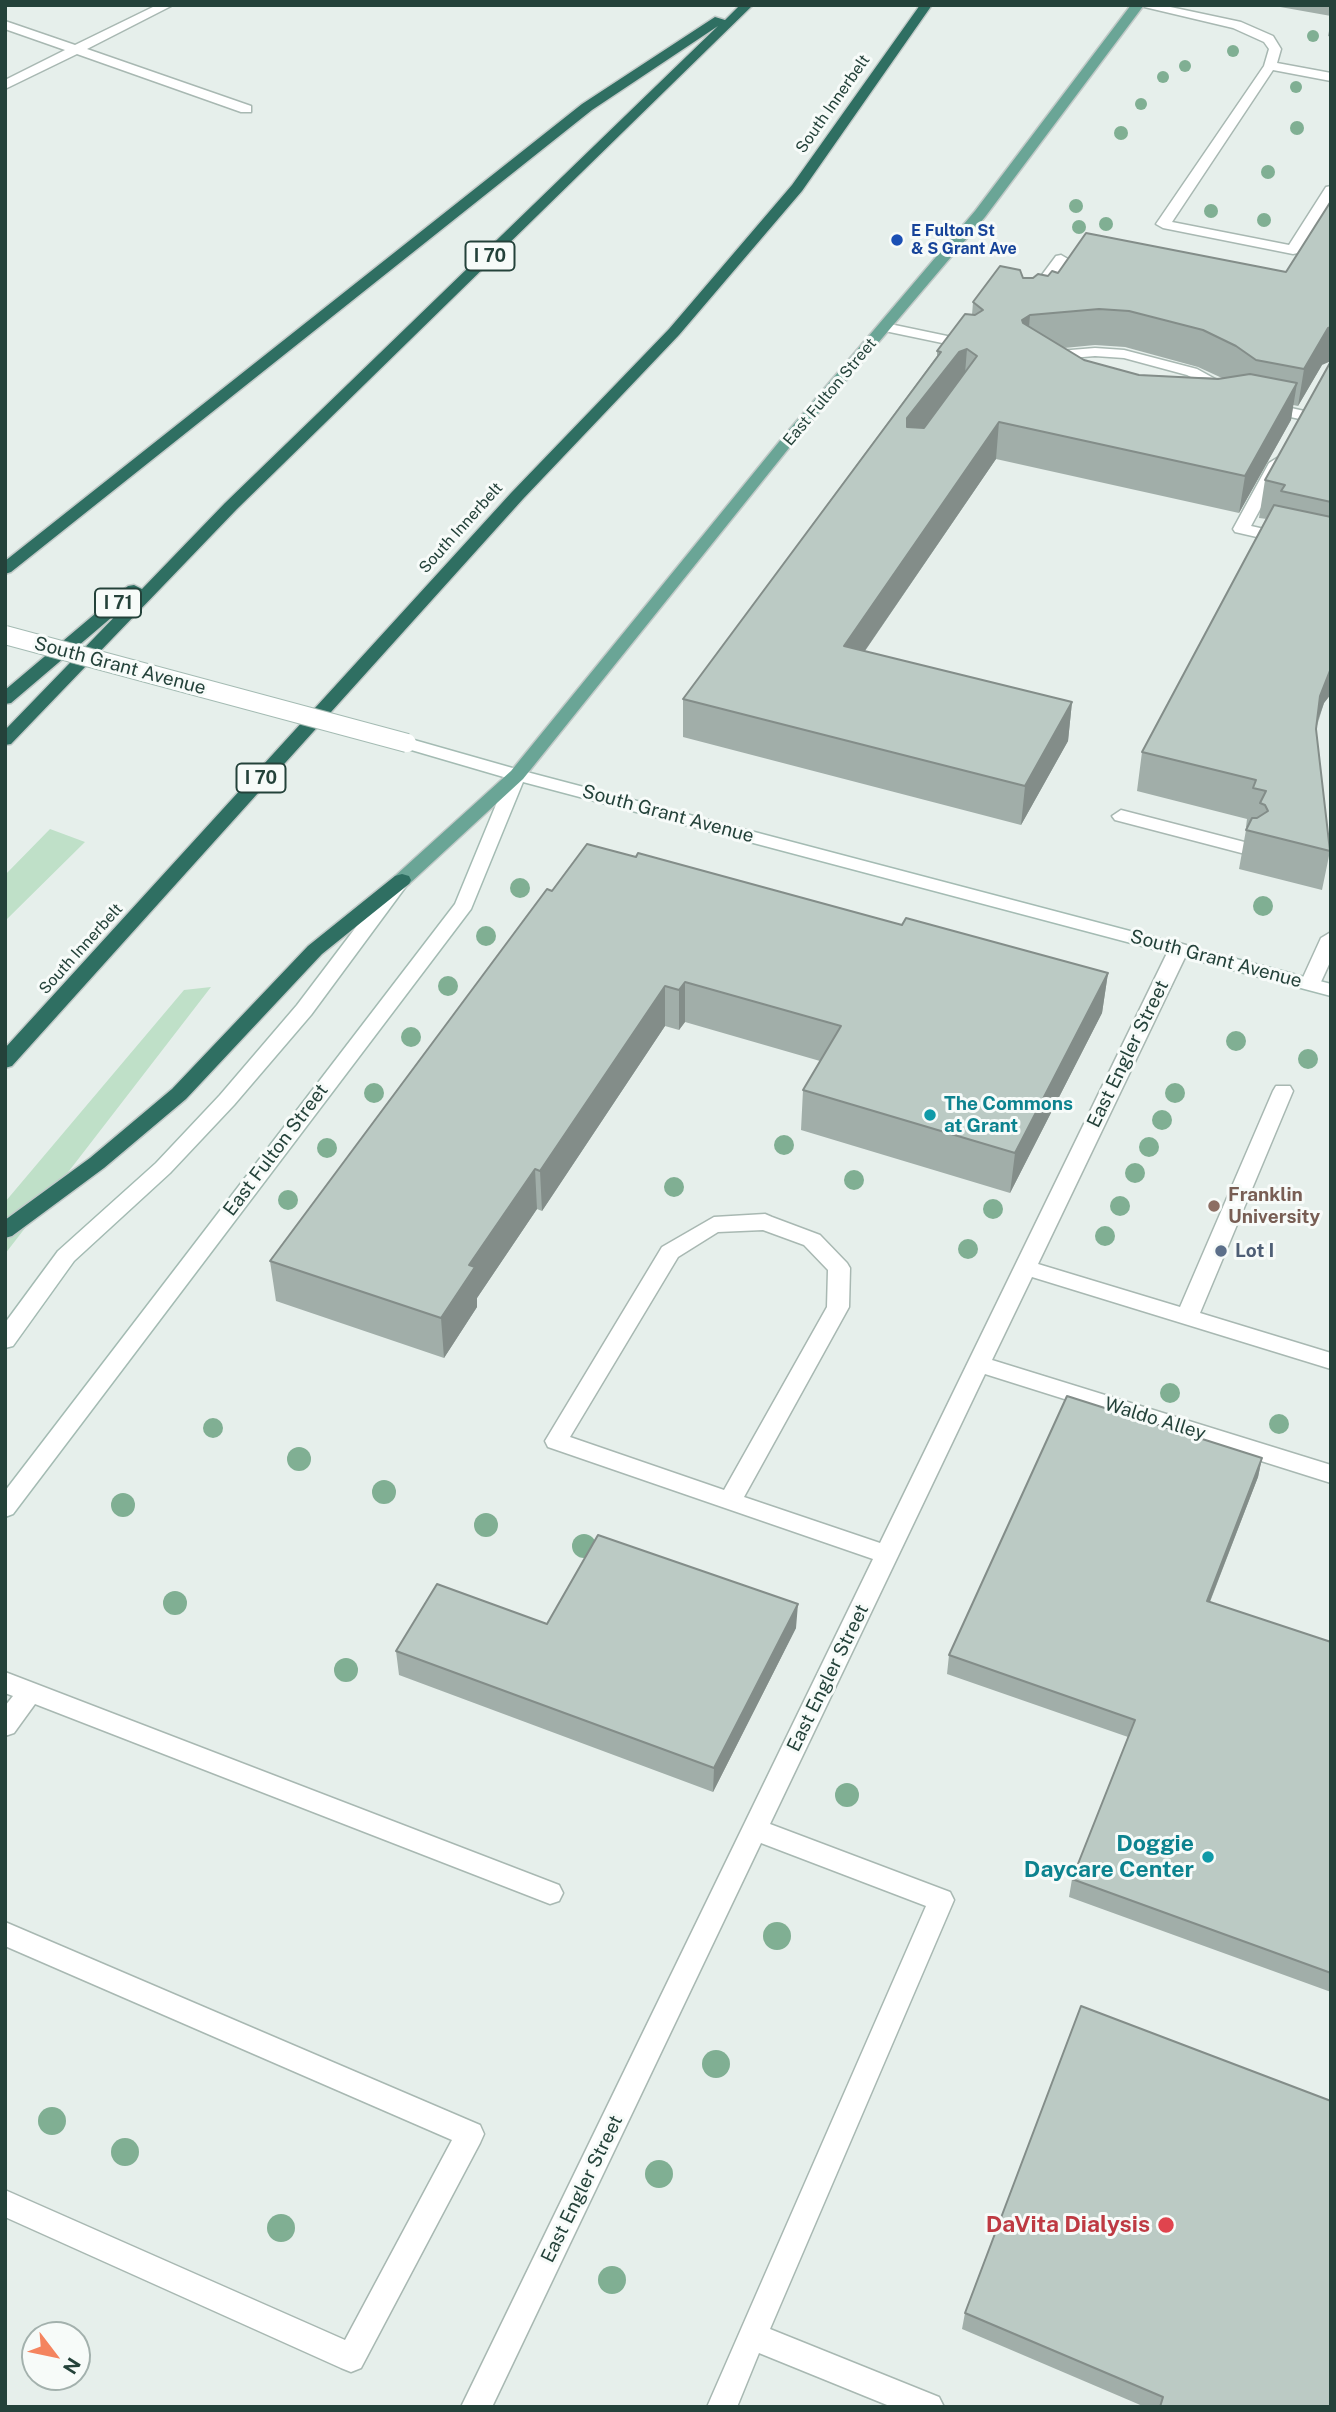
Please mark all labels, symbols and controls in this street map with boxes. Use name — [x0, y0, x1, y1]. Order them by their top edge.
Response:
street label: South Innerbelt — [792, 51, 874, 157]
place label: E Fulton St & S Grant Ave — [911, 221, 1017, 259]
marker: E Fulton St & S Grant Ave — [889, 232, 905, 248]
road number: I 70 — [466, 242, 514, 270]
street label: East Fulton Street — [779, 334, 881, 450]
street label: South Innerbelt — [415, 479, 507, 577]
road number: I 71 — [95, 588, 141, 618]
street label: South Grant Avenue — [32, 632, 208, 700]
road number: I 70 — [236, 764, 286, 792]
street label: South Grant Avenue — [580, 780, 756, 848]
street label: South Innerbelt — [35, 900, 127, 998]
street label: South Grant Avenue — [1128, 925, 1304, 993]
street label: East Engler Street — [1082, 976, 1174, 1132]
street label: East Fulton Street — [219, 1079, 333, 1221]
place label: The Commons at Grant — [944, 1093, 1073, 1137]
marker: The Commons at Grant — [922, 1107, 938, 1123]
place label: Franklin University — [1228, 1184, 1320, 1228]
marker: Franklin University — [1206, 1198, 1222, 1214]
place label: Lot I — [1235, 1240, 1274, 1262]
marker: Lot I — [1213, 1243, 1229, 1259]
street label: Waldo Alley — [1102, 1393, 1208, 1445]
street label: East Engler Street — [782, 1600, 874, 1756]
place label: Doggie Daycare Center — [1024, 1830, 1194, 1884]
marker: Doggie Daycare Center — [1200, 1849, 1216, 1865]
street label: East Engler Street — [536, 2111, 628, 2267]
place label: DaVita Dialysis — [986, 2211, 1150, 2239]
marker: DaVita Dialysis — [1156, 2215, 1176, 2235]
north arrow — [21, 2321, 91, 2391]
text: N — [59, 2354, 85, 2378]

